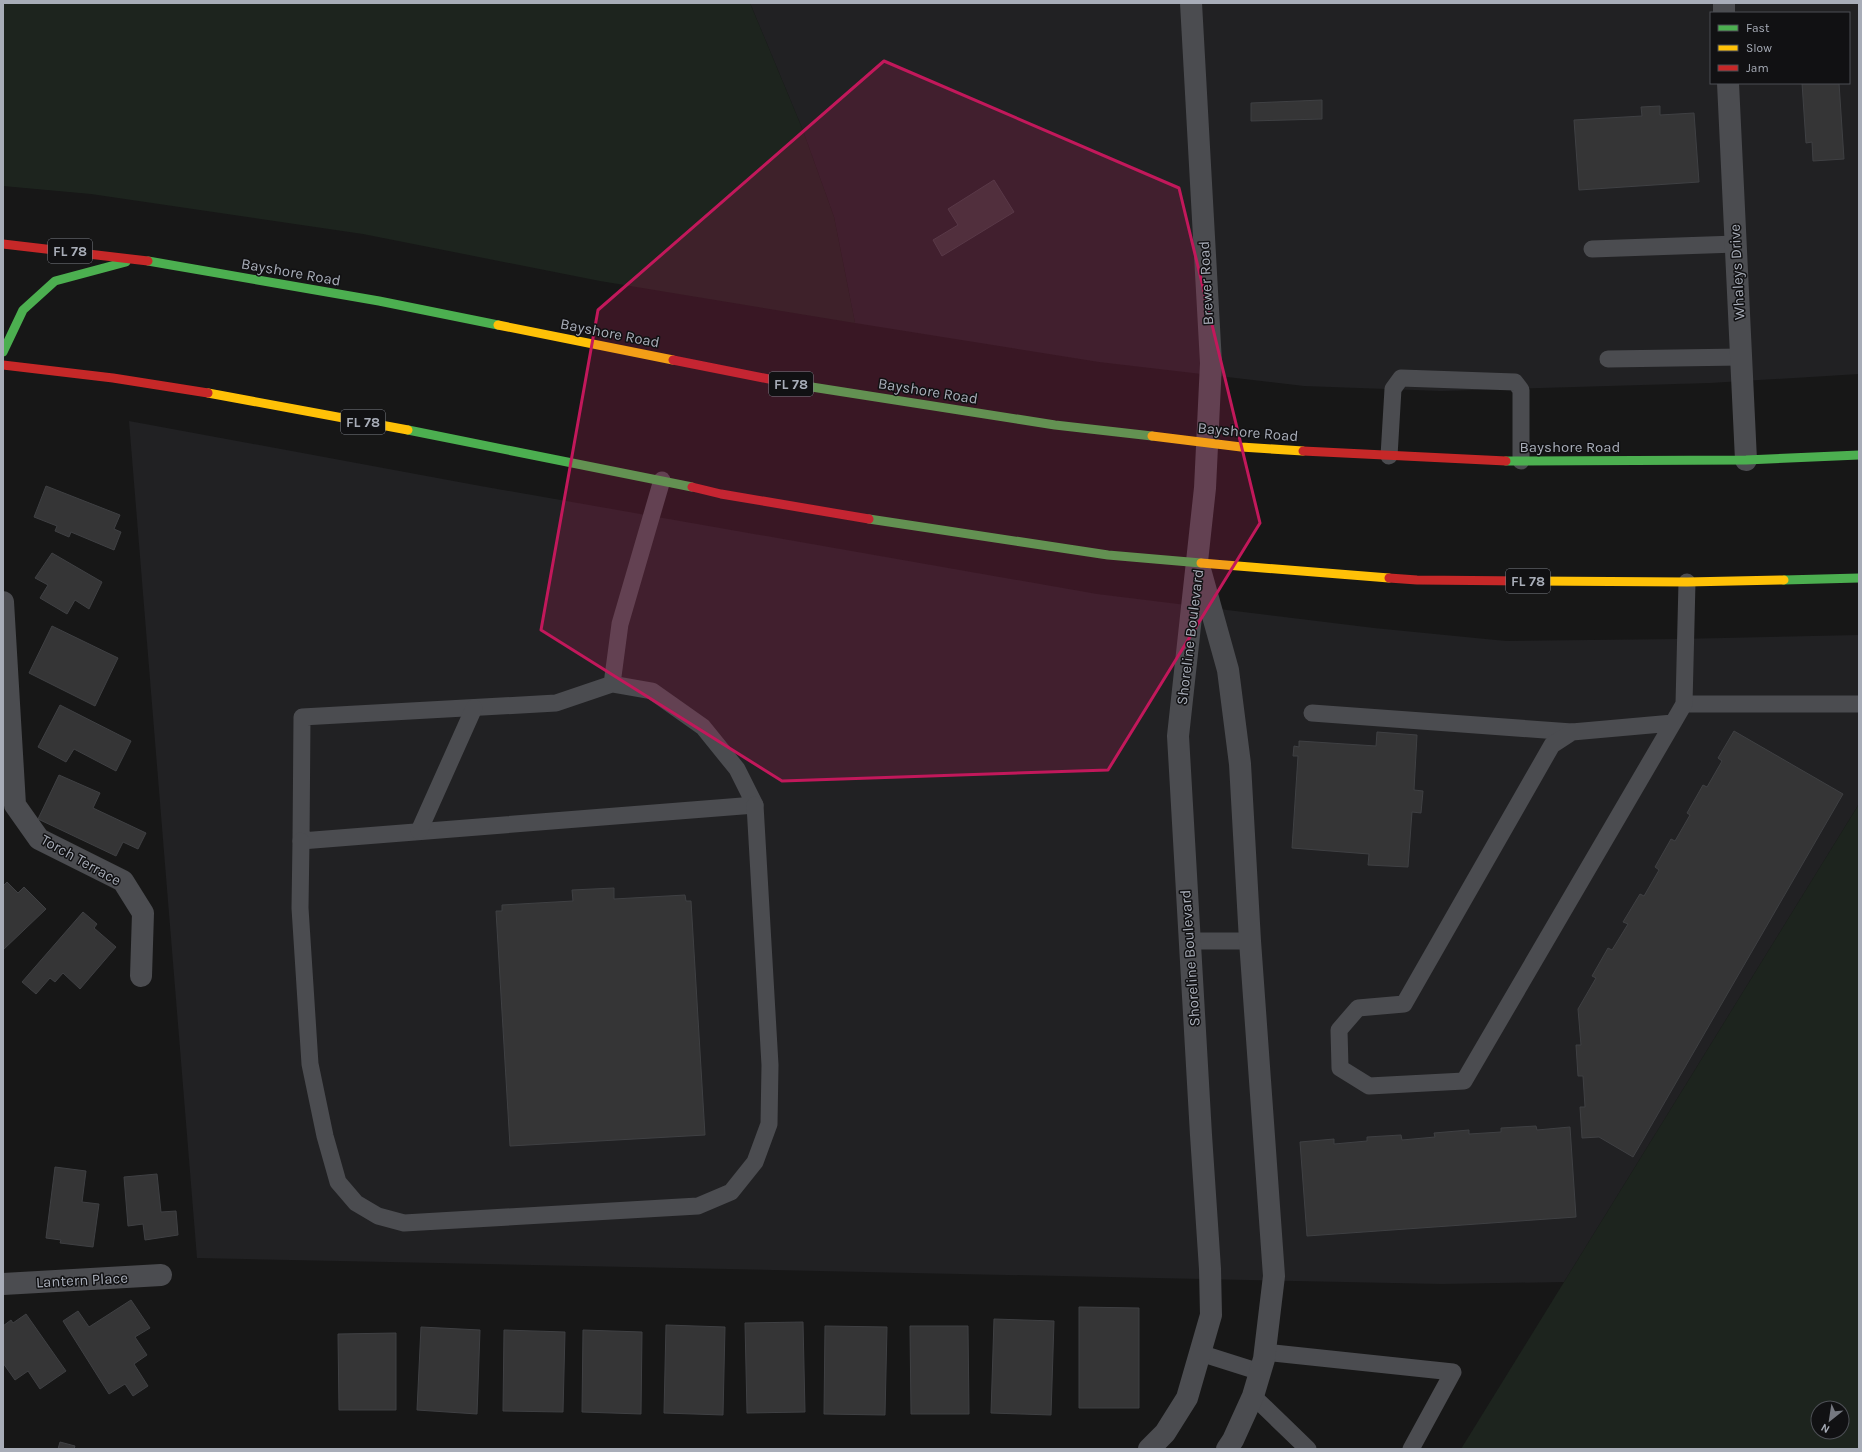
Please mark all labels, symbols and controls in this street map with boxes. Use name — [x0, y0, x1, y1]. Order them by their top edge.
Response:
legend — [1710, 12, 1850, 84]
text: Fast — [1746, 21, 1770, 35]
text: Slow — [1746, 41, 1772, 55]
text: Jam — [1746, 61, 1769, 75]
street label: Whaleys Drive — [1725, 224, 1749, 320]
road number: FL 78 — [48, 239, 92, 263]
street label: Brewer Road — [1195, 240, 1217, 326]
street label: Bayshore Road — [240, 254, 342, 290]
street label: Bayshore Road — [559, 315, 661, 351]
road number: FL 78 — [769, 372, 813, 396]
street label: Bayshore Road — [877, 374, 979, 408]
road number: FL 78 — [341, 410, 385, 434]
street label: Bayshore Road — [1197, 419, 1299, 445]
street label: Bayshore Road — [1520, 438, 1620, 456]
street label: Shoreline Boulevard — [1173, 568, 1207, 706]
road number: FL 78 — [1506, 569, 1550, 593]
street label: Torch Terrace — [38, 831, 124, 889]
street label: Shoreline Boulevard — [1176, 889, 1204, 1027]
street label: Lantern Place — [36, 1269, 128, 1291]
north arrow — [1810, 1400, 1850, 1440]
text: N — [1819, 1421, 1832, 1436]

